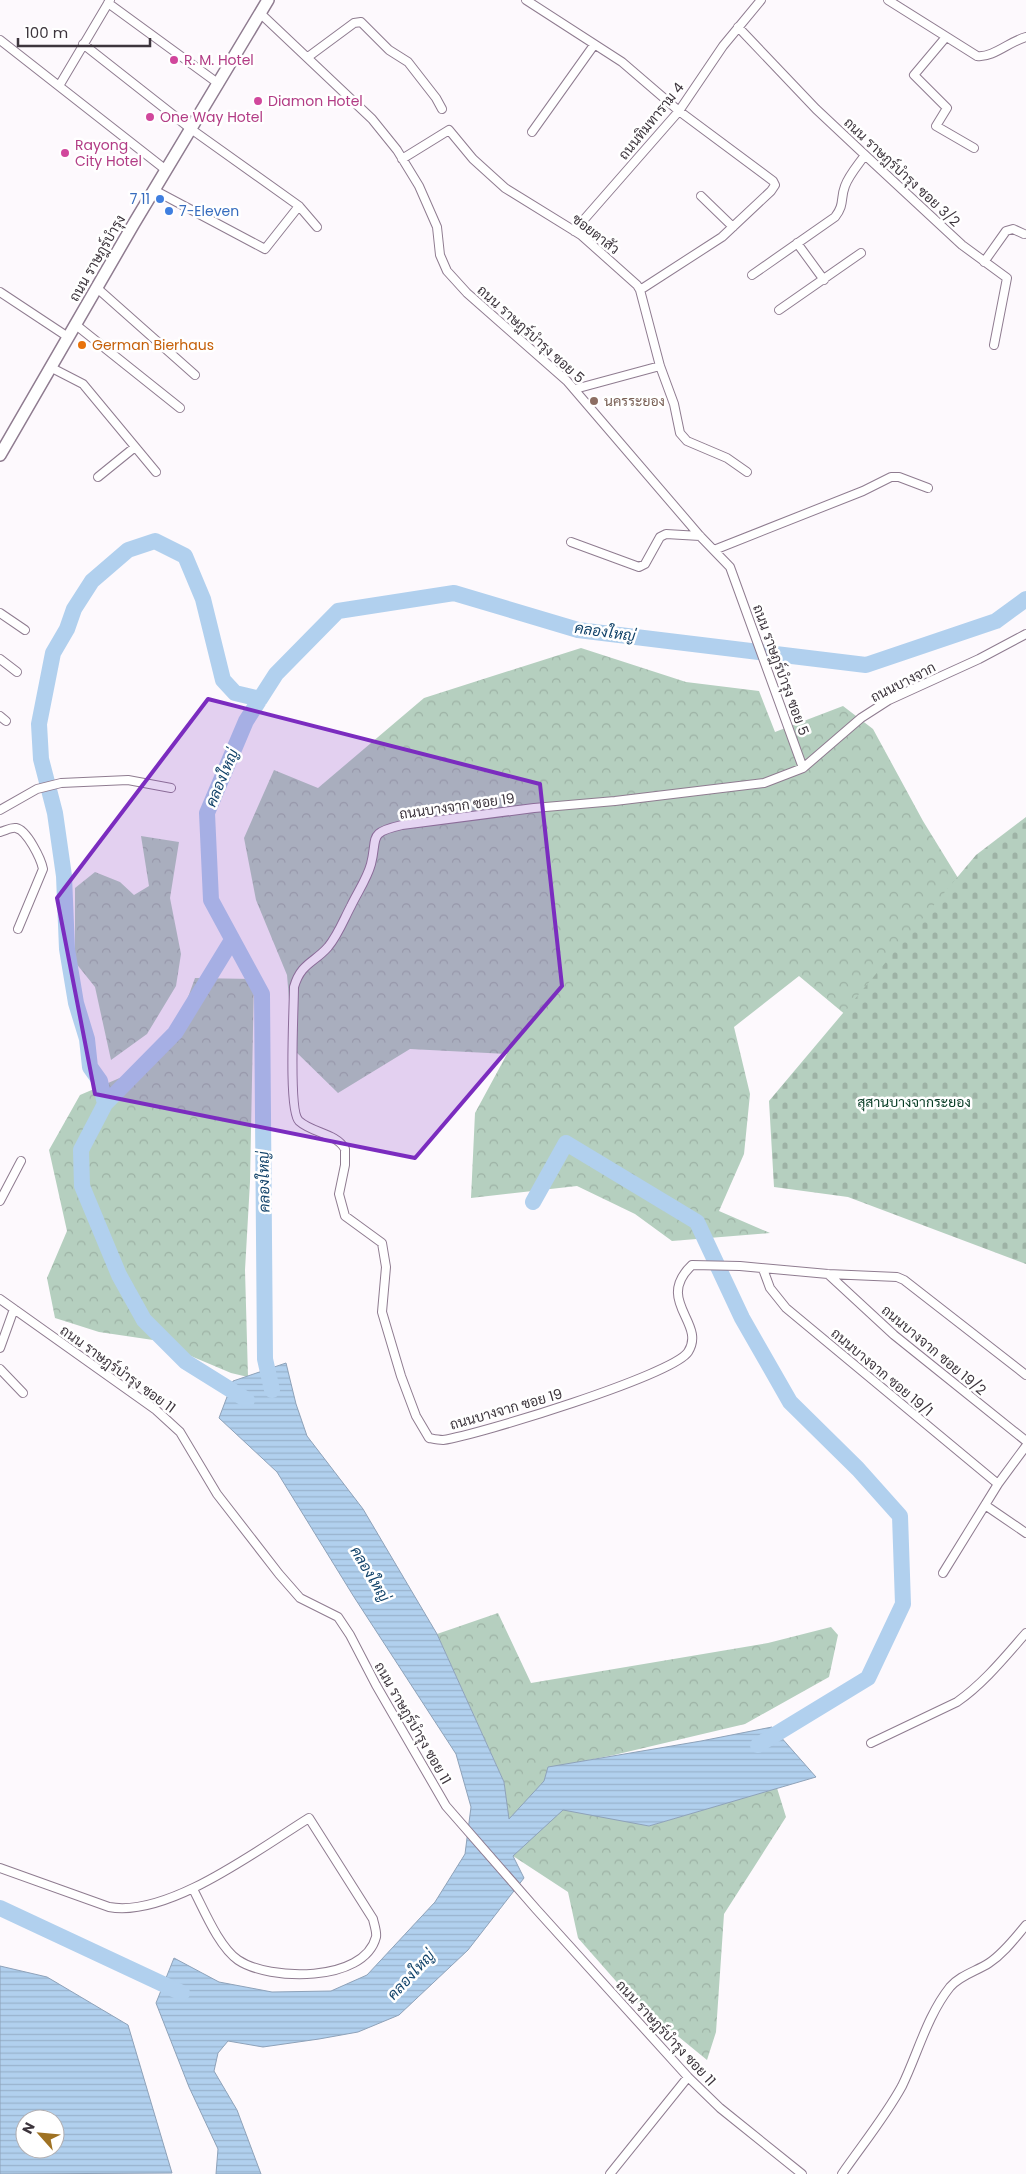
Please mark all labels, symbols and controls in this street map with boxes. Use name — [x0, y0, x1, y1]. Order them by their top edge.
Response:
scale bar — [18, 15, 150, 47]
text: 100 m — [25, 22, 68, 43]
place label: R. M. Hotel — [184, 50, 254, 70]
marker: R. M. Hotel — [168, 54, 180, 66]
street label: ถนนทิมทาราม 4 — [614, 78, 689, 164]
place label: Diamon Hotel — [268, 91, 363, 111]
marker: Diamon Hotel — [252, 95, 264, 107]
place label: One Way Hotel — [160, 107, 263, 127]
marker: One Way Hotel — [144, 111, 156, 123]
street label: ถนน ราษฎร์บำรุง ซอย 3/2 — [839, 113, 965, 231]
place label: Rayong City Hotel — [75, 135, 142, 171]
marker: Rayong City Hotel — [59, 147, 71, 159]
place label: 7 11 — [130, 189, 150, 209]
marker: 7 11 — [154, 193, 166, 205]
place label: 7-Eleven — [179, 201, 239, 221]
marker: 7-Eleven — [163, 205, 175, 217]
street label: ซอยตาสัว — [568, 209, 624, 259]
street label: ถนน ราษฎร์บำรุง — [64, 211, 130, 305]
street label: ถนน ราษฎร์บำรุง ซอย 5 — [473, 280, 589, 388]
place label: German Bierhaus — [92, 335, 214, 355]
marker: German Bierhaus — [76, 339, 88, 351]
place label: นครระยอง — [604, 391, 665, 411]
marker: นครระยอง — [588, 395, 600, 407]
street label: ถนน ราษฎร์บำรุง ซอย 5 — [748, 602, 814, 738]
water label: คลองใหญ่ — [573, 617, 638, 646]
street label: ถนนบางจาก — [867, 657, 939, 707]
water label: คลองใหญ่ — [200, 745, 244, 810]
street label: ถนนบางจาก ซอย 19 — [398, 788, 516, 824]
park label: สุสานบางจากระยอง — [857, 1092, 971, 1112]
water label: คลองใหญ่ — [252, 1150, 275, 1213]
street label: ถนนบางจาก ซอย 19/2 — [877, 1300, 991, 1400]
street label: ถนน ราษฎร์บำรุง ซอย 11 — [56, 1320, 180, 1418]
street label: ถนนบางจาก ซอย 19/1 — [827, 1323, 937, 1421]
street label: ถนนบางจาก ซอย 19 — [447, 1383, 565, 1435]
water label: คลองใหญ่ — [346, 1542, 396, 1606]
street label: ถนน ราษฎร์บำรุง ซอย 11 — [370, 1658, 456, 1788]
water label: คลองใหญ่ — [382, 1944, 440, 2004]
street label: ถนน ราษฎร์บำรุง ซอย 11 — [612, 1976, 720, 2090]
north arrow — [15, 2109, 65, 2159]
text: N — [17, 2119, 40, 2137]

